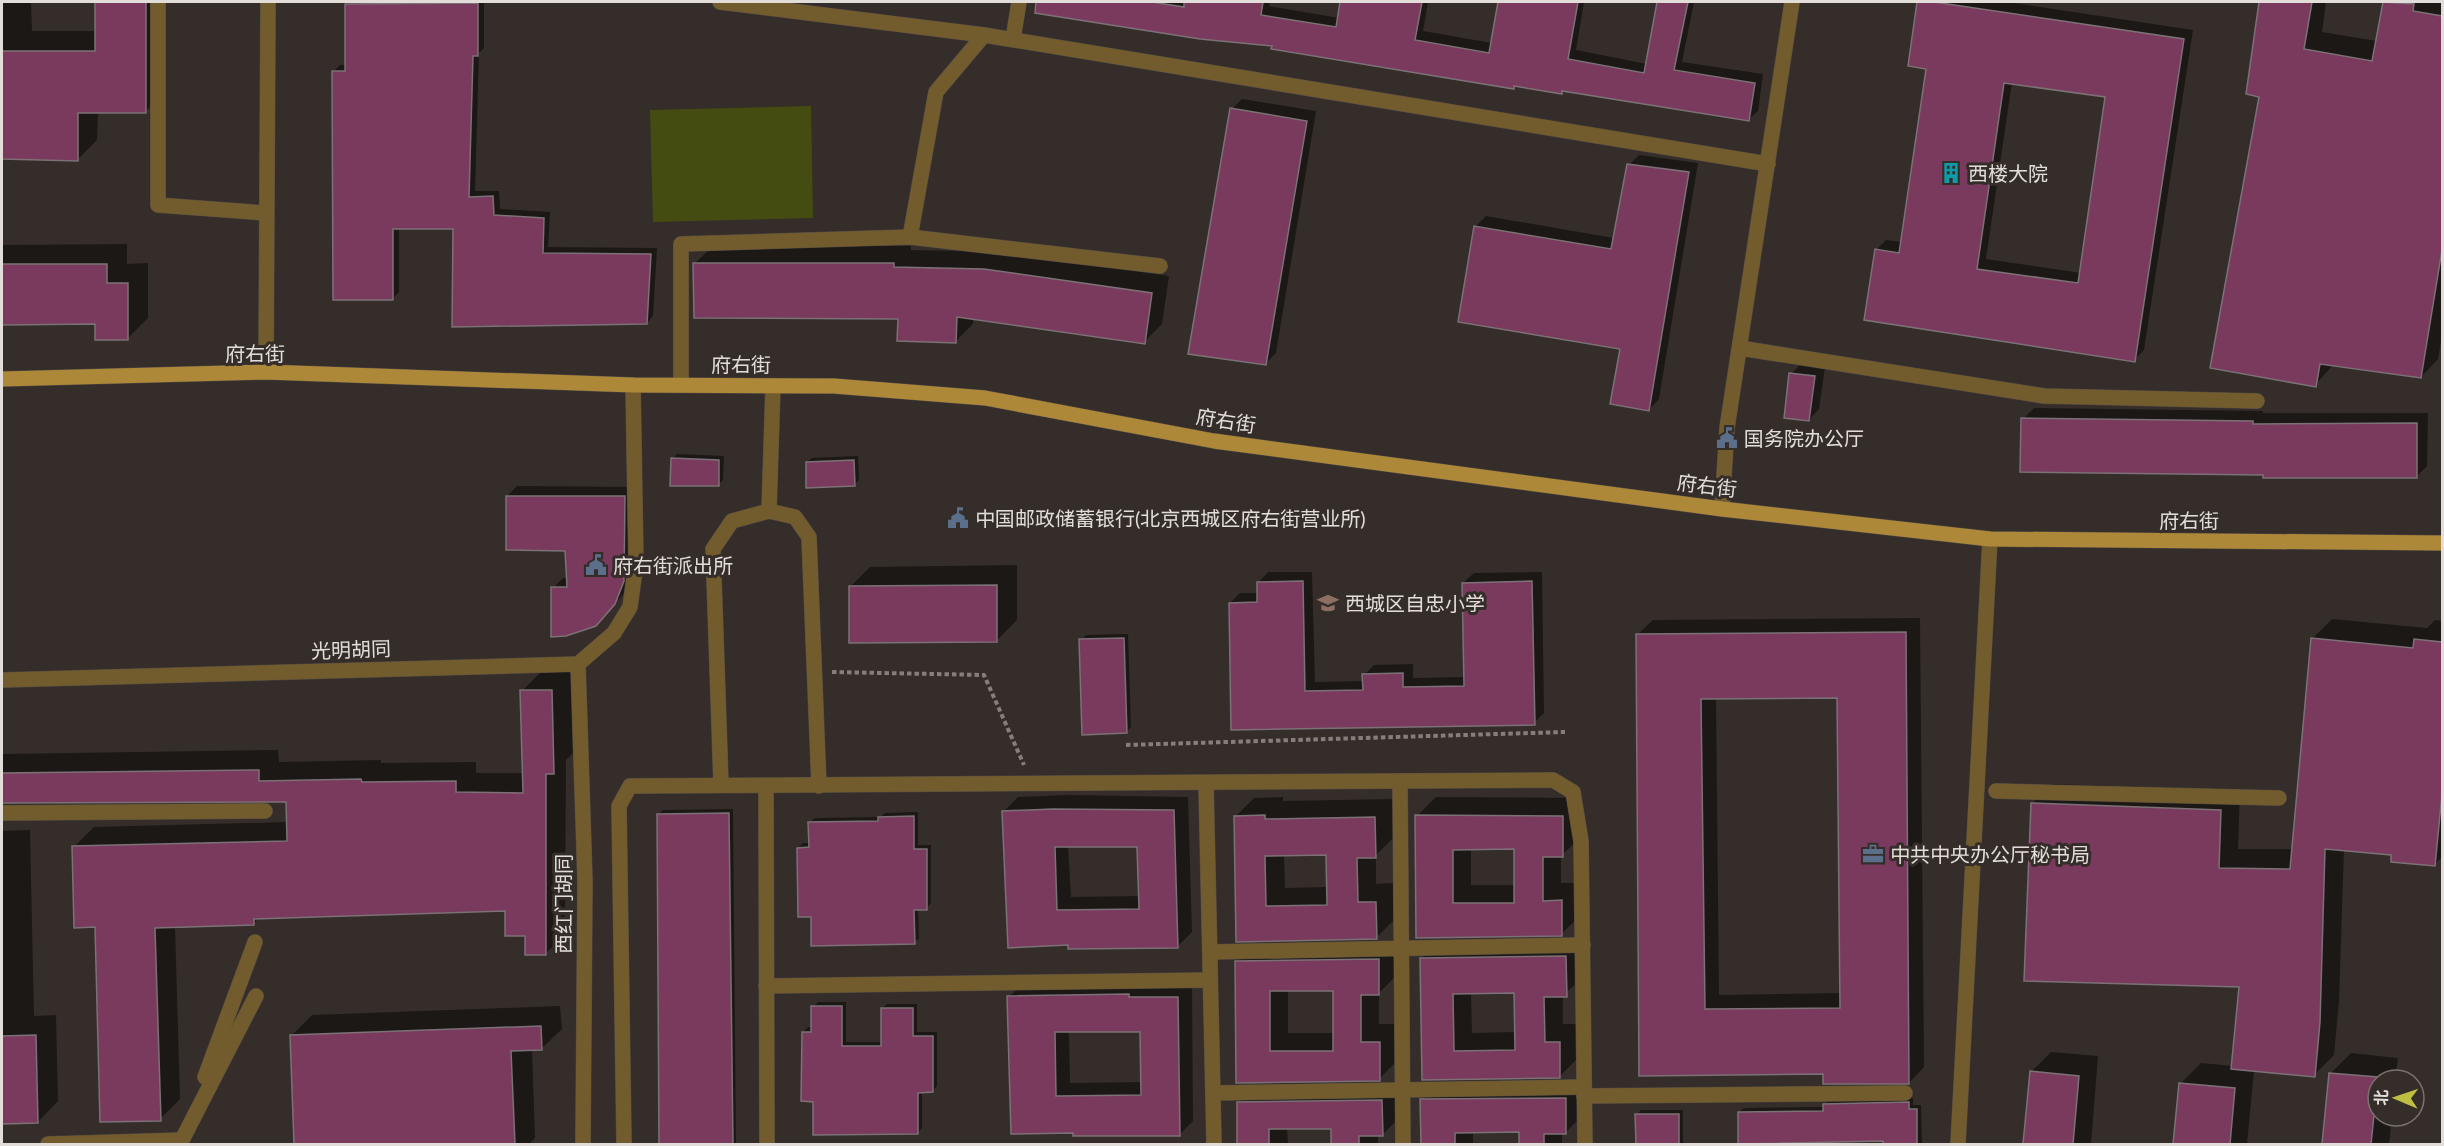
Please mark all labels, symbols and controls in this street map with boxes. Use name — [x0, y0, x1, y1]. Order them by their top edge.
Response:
building icon: 西楼大院 — [1939, 161, 1963, 185]
place label: 西楼大院 — [1968, 161, 2048, 185]
street label: 府右街 — [225, 341, 285, 365]
street label: 府右街 — [711, 352, 771, 376]
street label: 府右街 — [1194, 403, 1258, 437]
public building icon: 国务院办公厅 — [1715, 426, 1739, 450]
place label: 国务院办公厅 — [1744, 426, 1864, 450]
street label: 府右街 — [1676, 469, 1738, 501]
public building icon: 中国邮政储蓄银行(北京西城区府右街营业所) — [946, 506, 970, 530]
place label: 中国邮政储蓄银行(北京西城区府右街营业所) — [975, 506, 1366, 530]
street label: 府右街 — [2159, 508, 2219, 532]
public building icon: 府右街派出所 — [584, 553, 608, 577]
place label: 府右街派出所 — [613, 553, 733, 577]
school or university icon: 西城区自忠小学 — [1316, 591, 1340, 615]
place label: 西城区自忠小学 — [1345, 591, 1485, 615]
street label: 光明胡同 — [311, 636, 391, 662]
office icon: 中共中央办公厅秘书局 — [1861, 842, 1885, 866]
place label: 中共中央办公厅秘书局 — [1890, 842, 2090, 866]
street label: 西红门胡同 — [551, 854, 575, 954]
north arrow — [2366, 1068, 2426, 1128]
text: 北 — [2371, 1089, 2390, 1106]

